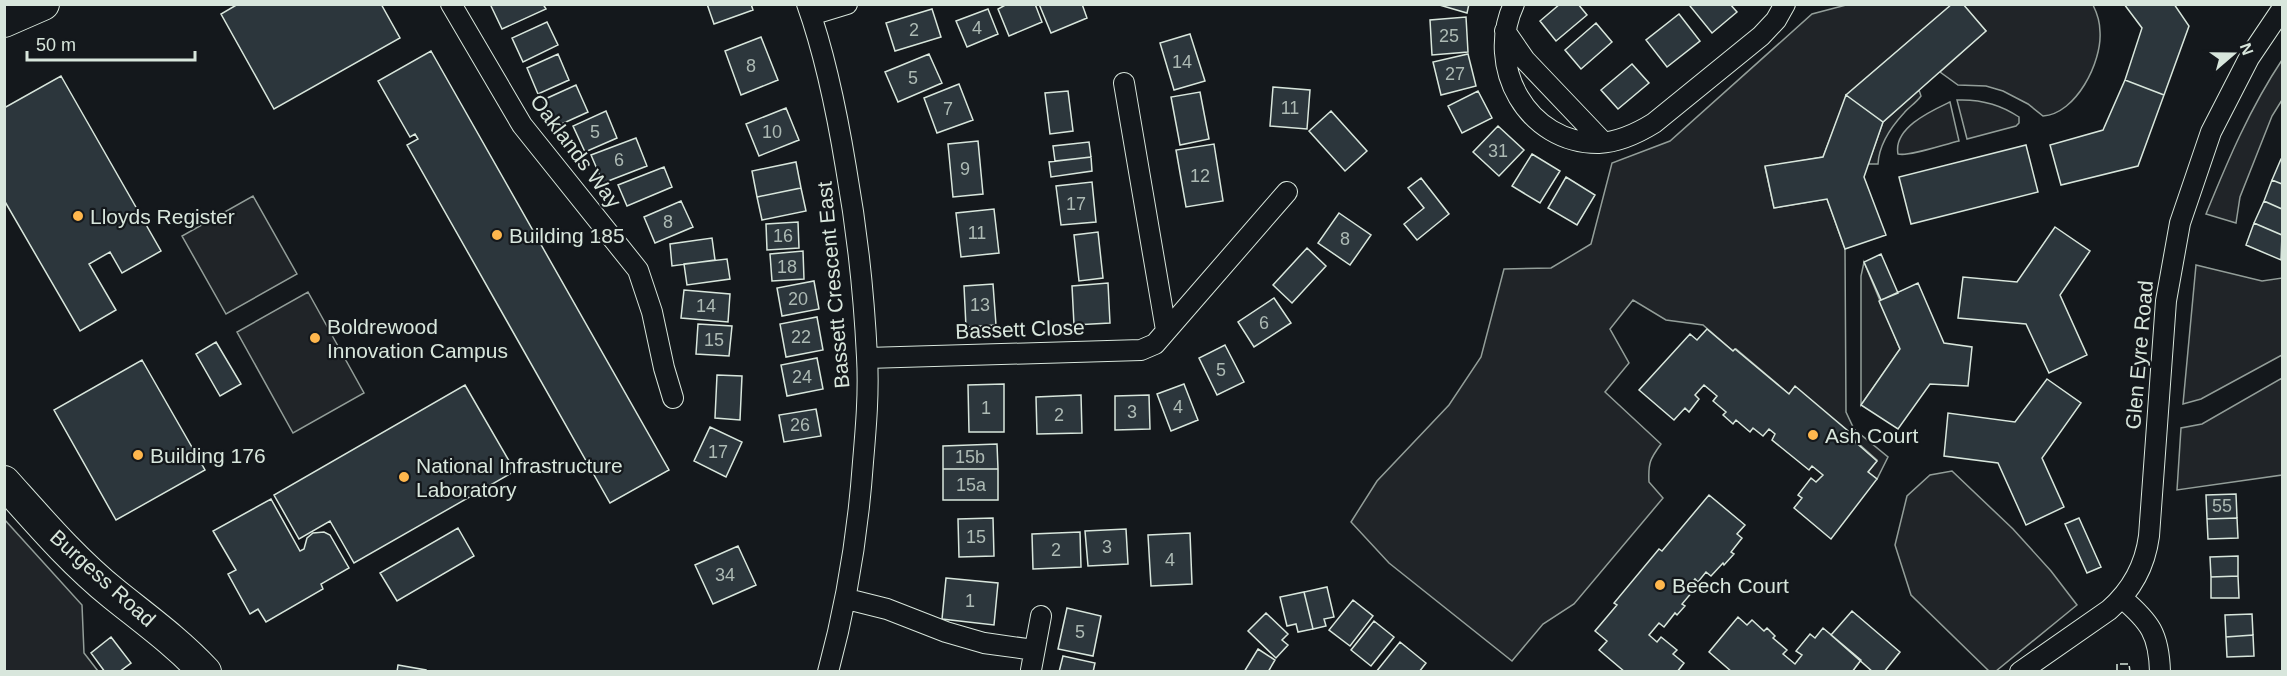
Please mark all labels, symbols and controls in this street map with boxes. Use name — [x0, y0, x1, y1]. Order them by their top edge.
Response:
house number: 4 — [972, 18, 982, 38]
house number: 2 — [909, 20, 919, 40]
scale bar — [27, 24, 195, 62]
north arrow — [2203, 24, 2263, 84]
house number: 25 — [1439, 26, 1459, 46]
text: 50 m — [36, 35, 76, 55]
text: N — [2237, 41, 2257, 57]
house number: 14 — [1172, 52, 1192, 72]
house number: 8 — [746, 56, 756, 76]
house number: 27 — [1445, 64, 1465, 84]
house number: 5 — [908, 68, 918, 88]
street label: Oaklands Way — [526, 90, 626, 213]
house number: 11 — [1281, 98, 1299, 118]
house number: 7 — [943, 99, 953, 119]
house number: 5 — [590, 122, 600, 142]
house number: 10 — [762, 122, 782, 142]
house number: 31 — [1488, 141, 1508, 161]
house number: 6 — [614, 150, 624, 170]
house number: 9 — [960, 159, 970, 179]
house number: 12 — [1190, 166, 1210, 186]
street label: Bassett Crescent East — [812, 180, 854, 389]
house number: 17 — [1066, 194, 1086, 214]
place label: Lloyds Register — [90, 205, 235, 228]
marker: Lloyds Register — [71, 209, 85, 223]
house number: 8 — [663, 212, 673, 232]
house number: 11 — [968, 223, 986, 243]
place label: Building 185 — [509, 224, 625, 247]
house number: 16 — [773, 226, 793, 246]
marker: Building 185 — [490, 228, 504, 242]
house number: 8 — [1340, 229, 1350, 249]
house number: 18 — [777, 257, 797, 277]
street label: Glen Eyre Road — [2121, 280, 2157, 430]
house number: 20 — [788, 289, 808, 309]
house number: 13 — [970, 295, 990, 315]
house number: 14 — [696, 296, 716, 316]
house number: 6 — [1259, 313, 1269, 333]
place label: Boldrewood Innovation Campus — [327, 315, 508, 362]
street label: Bassett Close — [955, 315, 1085, 343]
house number: 22 — [791, 327, 811, 347]
house number: 15 — [704, 330, 724, 350]
marker: Boldrewood Innovation Campus — [308, 331, 322, 345]
house number: 5 — [1216, 360, 1226, 380]
house number: 24 — [792, 367, 812, 387]
house number: 4 — [1173, 397, 1183, 417]
house number: 1 — [981, 398, 991, 418]
house number: 3 — [1127, 402, 1137, 422]
house number: 2 — [1054, 405, 1064, 425]
house number: 26 — [790, 415, 810, 435]
place label: Ash Court — [1825, 424, 1919, 447]
marker: Ash Court — [1806, 428, 1820, 442]
house number: 17 — [708, 442, 728, 462]
place label: Building 176 — [150, 444, 266, 467]
house number: 15b — [955, 447, 985, 467]
marker: Building 176 — [131, 448, 145, 462]
place label: National Infrastructure Laboratory — [416, 454, 623, 501]
marker: National Infrastructure Laboratory — [397, 470, 411, 484]
house number: 15a — [956, 475, 987, 495]
house number: 55 — [2212, 496, 2232, 516]
street label: Burgess Road — [46, 525, 160, 631]
house number: 15 — [966, 527, 986, 547]
house number: 3 — [1102, 537, 1112, 557]
house number: 2 — [1051, 540, 1061, 560]
house number: 4 — [1165, 550, 1175, 570]
house number: 34 — [715, 565, 735, 585]
place label: Beech Court — [1672, 574, 1789, 597]
marker: Beech Court — [1653, 578, 1667, 592]
house number: 1 — [965, 591, 975, 611]
house number: 5 — [1075, 622, 1085, 642]

